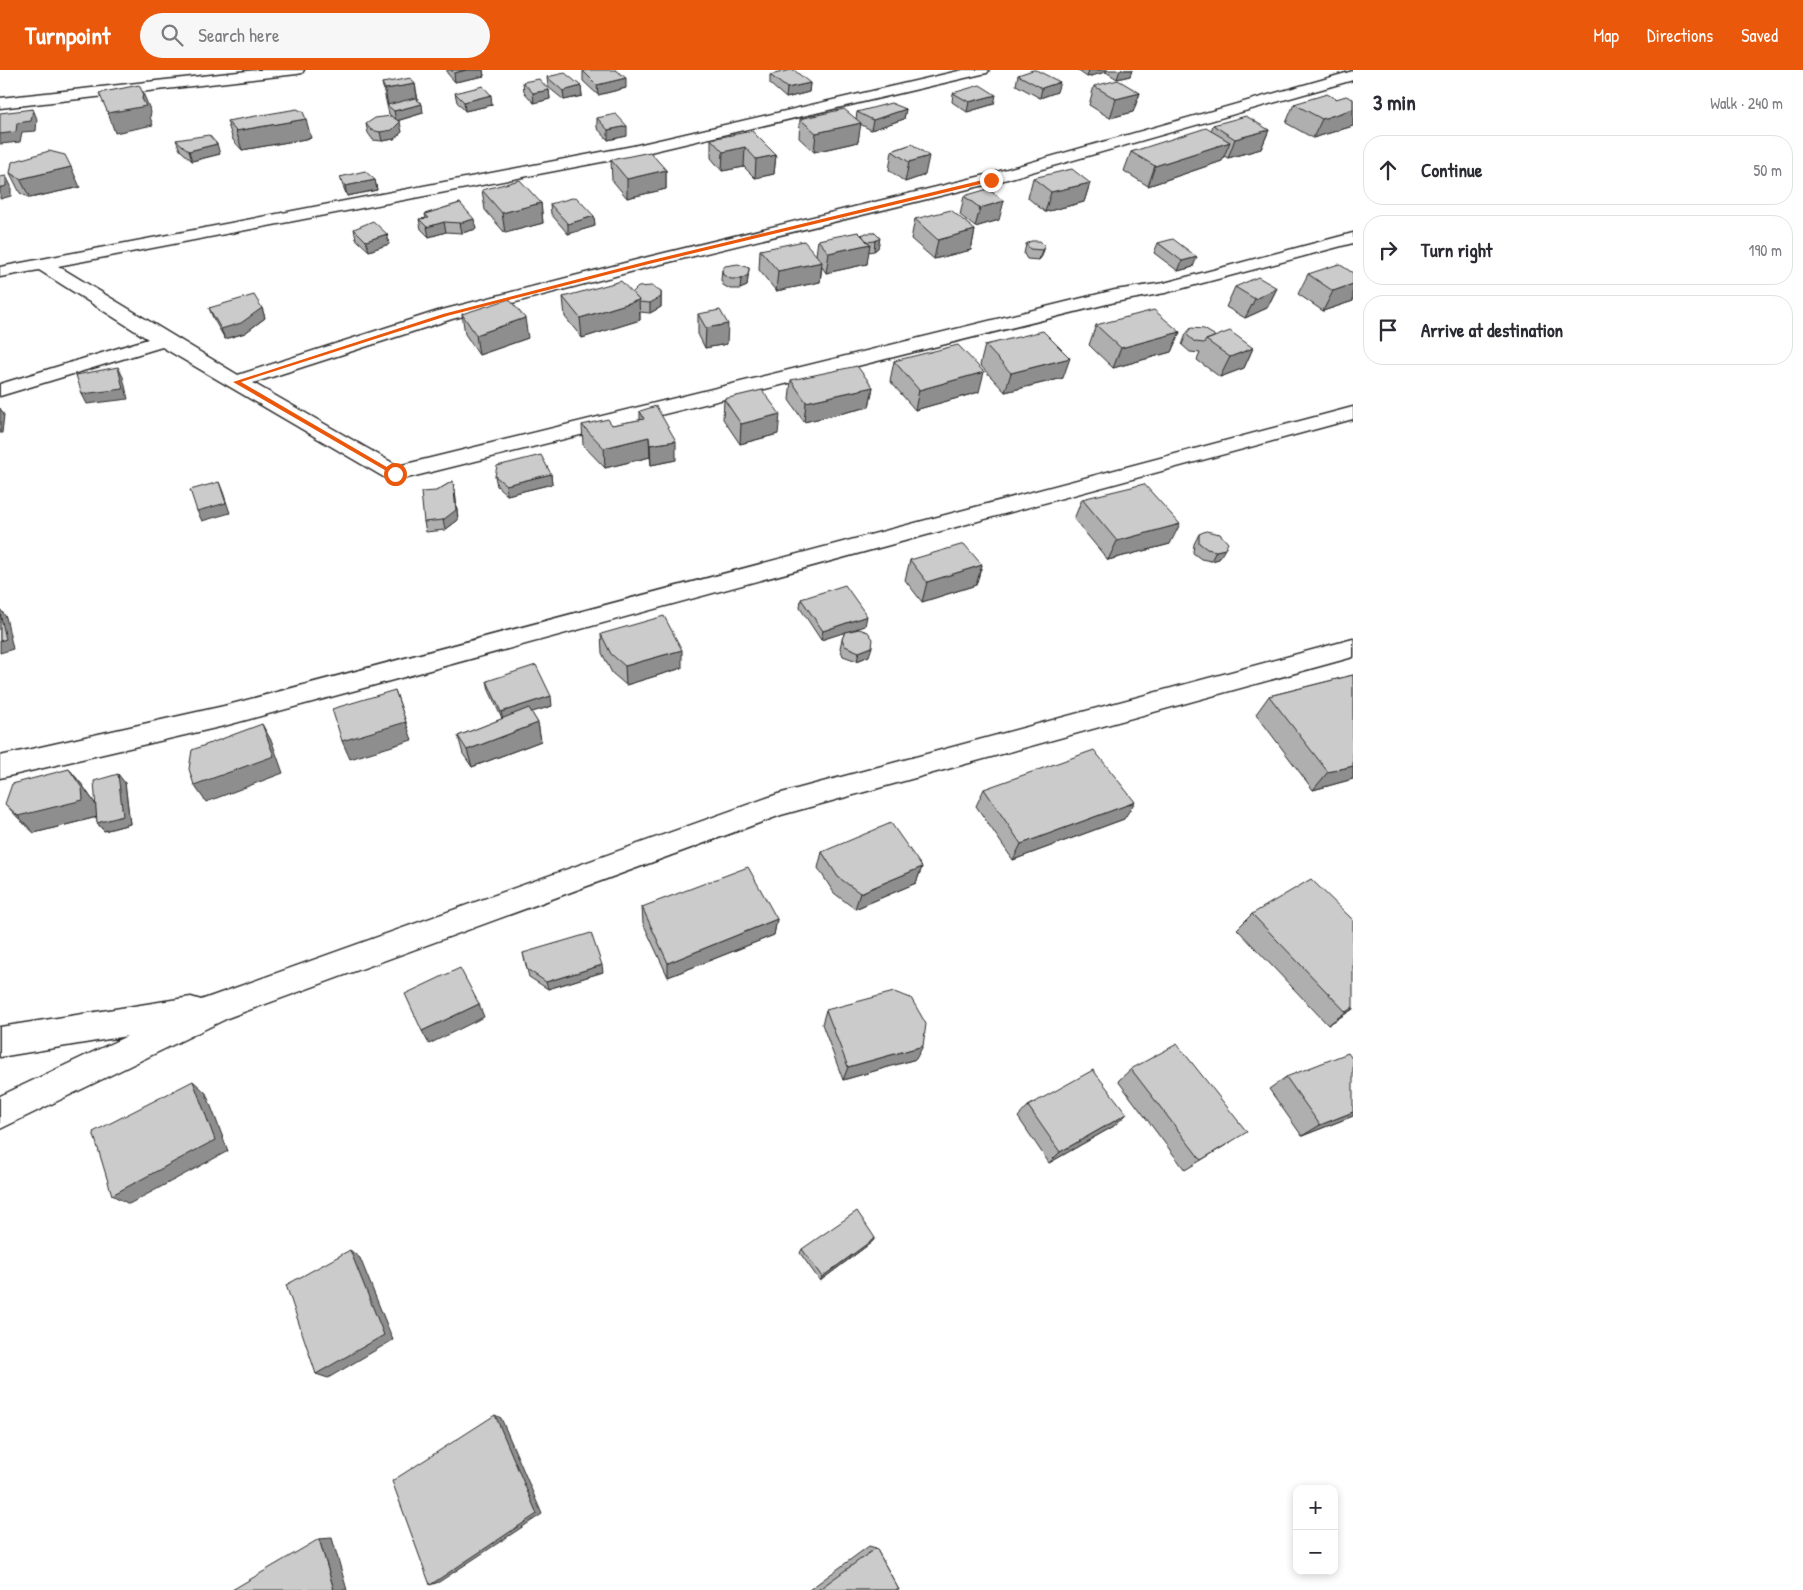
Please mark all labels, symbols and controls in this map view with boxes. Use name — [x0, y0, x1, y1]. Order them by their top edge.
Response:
search box — [140, 13, 490, 58]
text: Turnpoint — [25, 19, 110, 51]
icon: search — [158, 21, 186, 49]
text: Search here — [198, 22, 280, 48]
text: Map — [1594, 23, 1619, 48]
text: Directions — [1647, 23, 1713, 48]
text: Saved — [1741, 23, 1778, 48]
text: 3 min — [1373, 88, 1416, 117]
text: Walk · 240 m — [1710, 92, 1783, 114]
icon: ahead — [1374, 156, 1402, 184]
text: Continue — [1421, 157, 1482, 183]
text: 50 m — [1754, 159, 1782, 181]
route end — [980, 169, 1003, 192]
icon: right — [1374, 236, 1402, 264]
text: Turn right — [1421, 237, 1492, 263]
text: 190 m — [1749, 239, 1782, 261]
icon: arrive — [1374, 316, 1402, 344]
text: Arrive at destination — [1421, 317, 1563, 343]
route start — [384, 463, 407, 486]
map controls — [1293, 1485, 1338, 1575]
button: + — [1293, 1485, 1338, 1530]
button: − — [1293, 1530, 1338, 1575]

